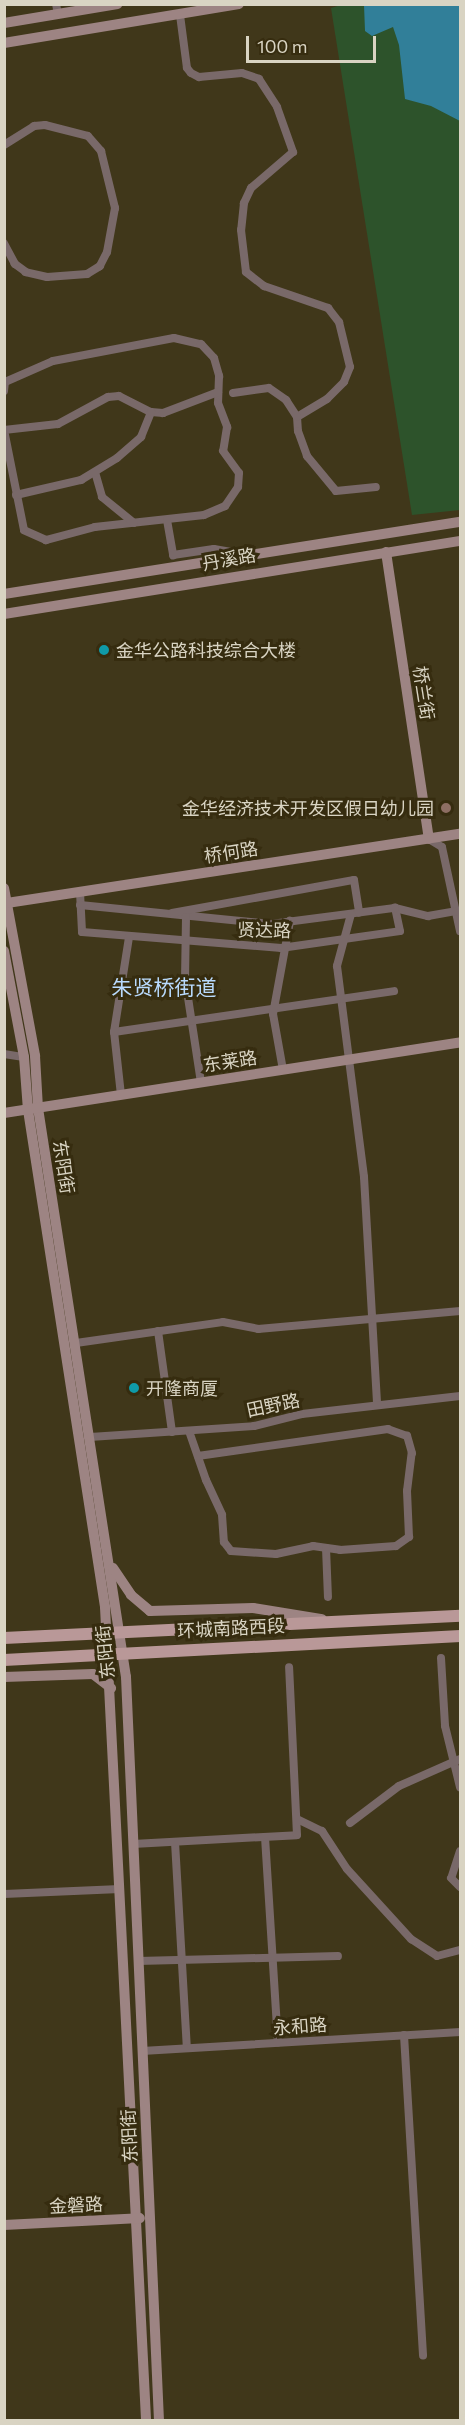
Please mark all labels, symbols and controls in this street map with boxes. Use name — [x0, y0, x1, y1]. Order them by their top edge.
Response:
scale bar — [249, 24, 380, 62]
text: 100 m — [257, 35, 307, 57]
street label: 丹溪路 — [201, 544, 257, 574]
place label: 金华公路科技综合大楼 — [116, 639, 296, 661]
marker: 金华公路科技综合大楼 — [97, 643, 111, 657]
street label: 桥兰街 — [409, 665, 439, 721]
place label: 金华经济技术开发区假日幼儿园 — [182, 797, 434, 819]
marker: 金华经济技术开发区假日幼儿园 — [439, 801, 453, 815]
street label: 桥何路 — [203, 837, 259, 867]
street label: 贤达路 — [237, 919, 291, 941]
district label: 朱贤桥街道 — [112, 974, 216, 1000]
street label: 东莱路 — [202, 1046, 258, 1076]
street label: 东阳街 — [49, 1139, 79, 1195]
place label: 开隆商厦 — [146, 1377, 218, 1399]
marker: 开隆商厦 — [127, 1381, 141, 1395]
street label: 田野路 — [244, 1389, 302, 1421]
street label: 环城南路西段 — [177, 1614, 285, 1642]
street label: 东阳街 — [91, 1624, 119, 1680]
street label: 永和路 — [272, 2013, 328, 2039]
street label: 东阳街 — [117, 2108, 141, 2164]
street label: 金磐路 — [48, 2193, 104, 2217]

